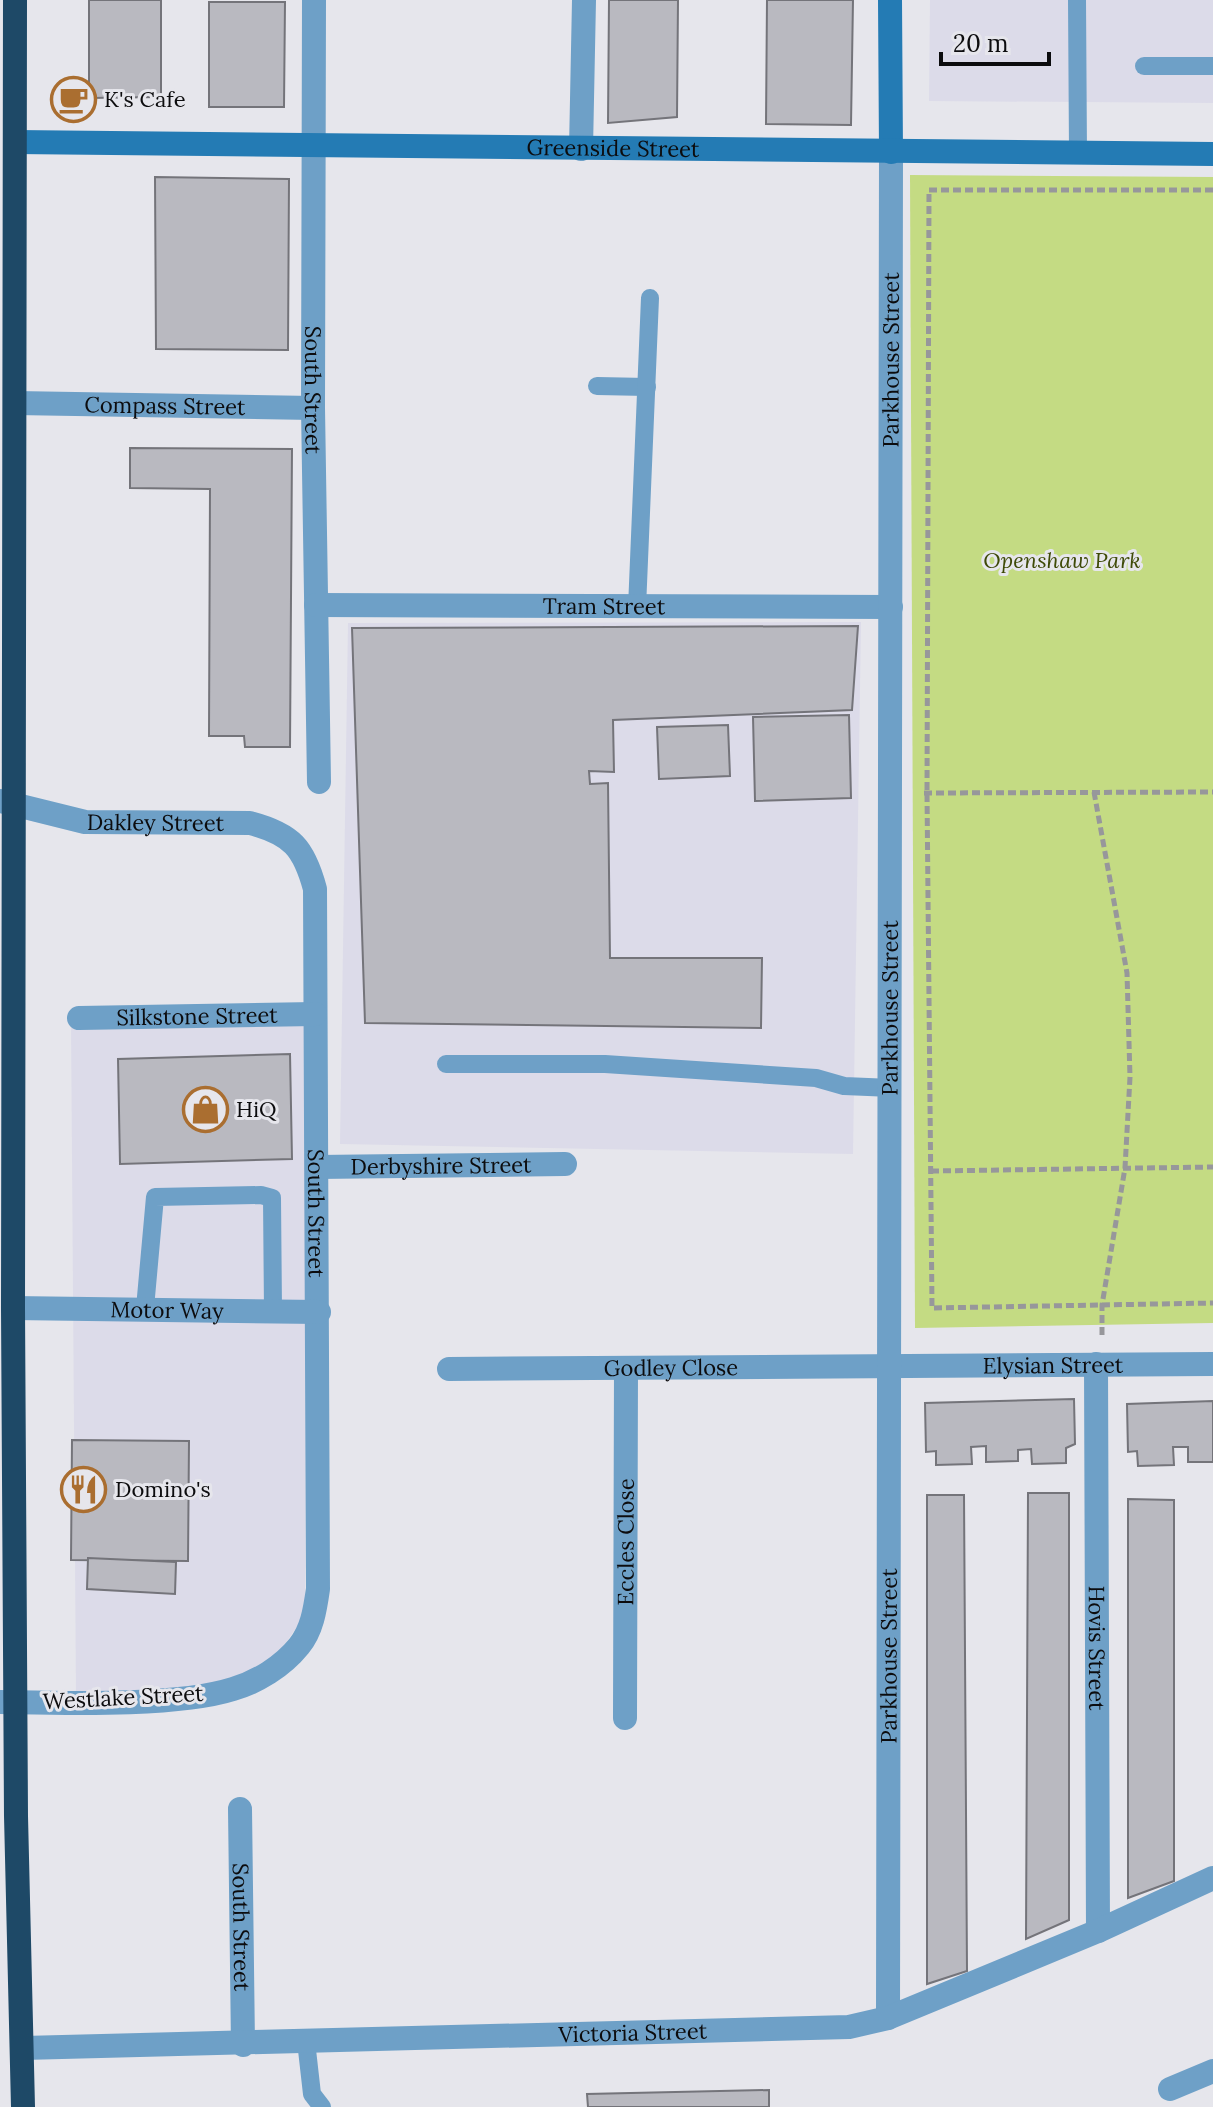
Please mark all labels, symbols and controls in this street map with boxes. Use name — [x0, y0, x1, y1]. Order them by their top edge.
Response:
scale bar — [941, 16, 1049, 66]
text: 20 m — [953, 28, 1009, 59]
cafe icon: K's Cafe — [49, 75, 97, 123]
place label: K's Cafe — [104, 85, 186, 113]
street label: Greenside Street — [526, 133, 700, 163]
street label: Parkhouse Street — [877, 272, 905, 448]
street label: South Street — [299, 326, 328, 455]
street label: Compass Street — [84, 390, 246, 421]
park label: Openshaw Park — [983, 546, 1141, 574]
street label: Tram Street — [543, 592, 666, 620]
street label: Dakley Street — [87, 808, 225, 837]
street label: Parkhouse Street — [875, 920, 904, 1096]
street label: Silkstone Street — [116, 1001, 278, 1031]
shop icon: HiQ — [181, 1085, 229, 1133]
place label: HiQ — [236, 1095, 277, 1123]
street label: South Street — [302, 1149, 331, 1278]
street label: Derbyshire Street — [350, 1150, 532, 1181]
street label: Motor Way — [110, 1295, 224, 1325]
street label: Elysian Street — [983, 1351, 1124, 1380]
street label: Godley Close — [604, 1353, 738, 1382]
restaurant icon: Domino's — [60, 1465, 108, 1513]
place label: Domino's — [115, 1475, 211, 1503]
street label: Eccles Close — [611, 1478, 640, 1606]
street label: Parkhouse Street — [874, 1568, 903, 1744]
street label: Hovis Street — [1083, 1585, 1111, 1711]
street label: Westlake Street — [42, 1679, 204, 1715]
street label: South Street — [227, 1863, 256, 1992]
street label: Victoria Street — [557, 2017, 708, 2048]

